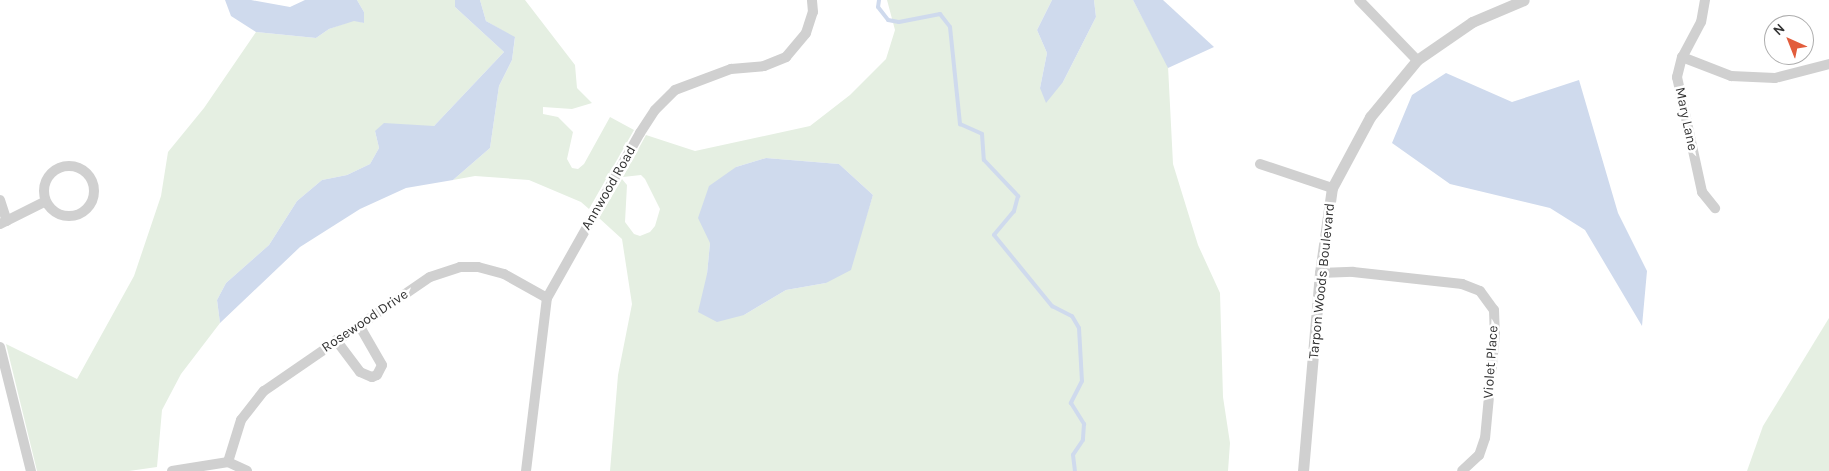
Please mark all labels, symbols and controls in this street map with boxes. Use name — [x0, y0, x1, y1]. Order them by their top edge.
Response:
north arrow — [1764, 15, 1814, 65]
text: N — [1769, 20, 1788, 39]
street label: Mary Lane — [1671, 86, 1701, 152]
street label: Annwood Road — [578, 143, 640, 233]
street label: Tarpon Woods Boulevard — [1305, 202, 1339, 360]
street label: Rosewood Drive — [319, 286, 411, 356]
street label: Violet Place — [1480, 325, 1502, 399]

